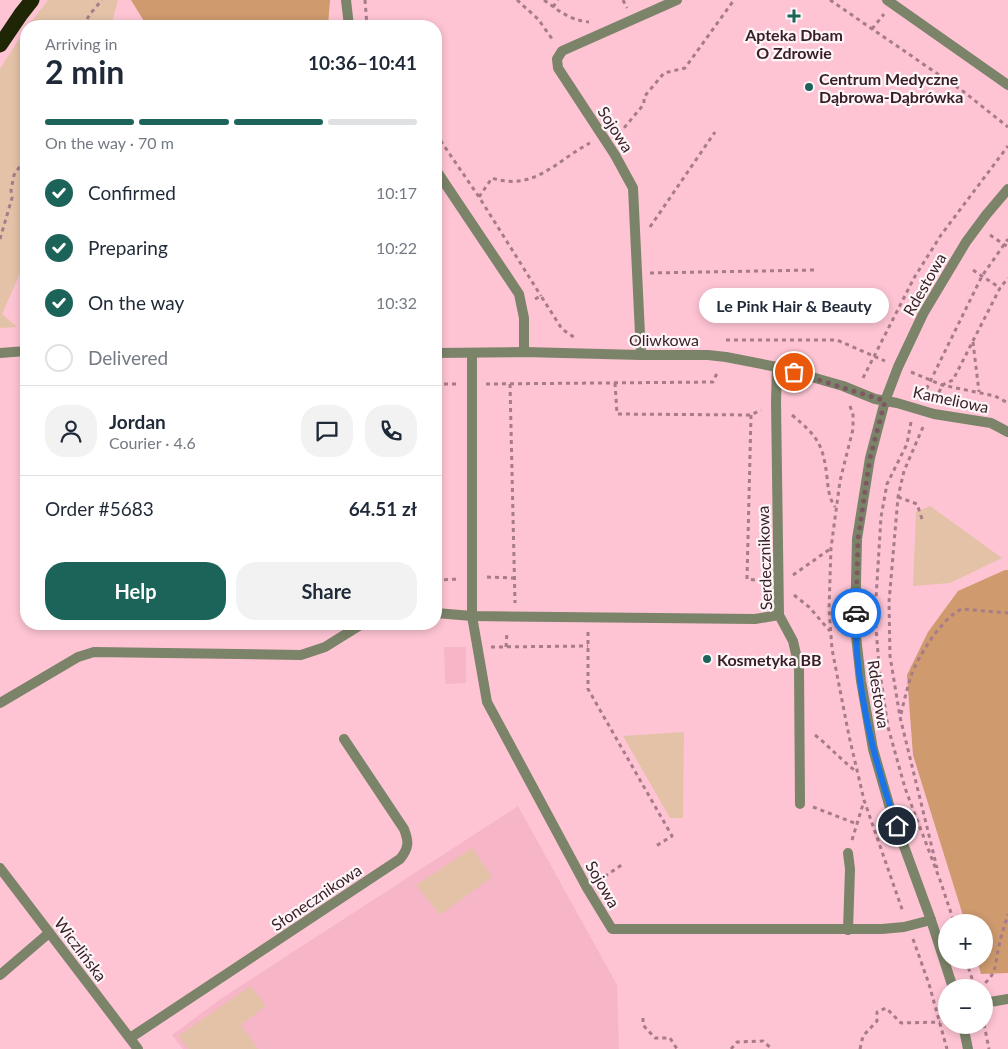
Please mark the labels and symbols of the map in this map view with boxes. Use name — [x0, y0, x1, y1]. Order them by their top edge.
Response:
marker: Apteka Dbam O Zdrowie — [788, 10, 800, 22]
place label: Apteka Dbam O Zdrowie — [744, 25, 843, 62]
place label: Centrum Medyczne Dąbrowa-Dąbrówka — [819, 69, 963, 106]
marker: Centrum Medyczne Dąbrowa-Dąbrówka — [803, 81, 815, 93]
street label: Sojowa — [594, 102, 638, 156]
street label: Rdestowa — [899, 249, 949, 319]
callout: Le Pink Hair & Beauty — [699, 287, 889, 322]
street label: Oliwkowa — [629, 330, 699, 349]
pin — [773, 351, 815, 393]
street label: Kameliowa — [911, 382, 991, 416]
street label: Serdecznikowa — [753, 505, 775, 611]
courier — [831, 588, 881, 638]
place label: Kosmetyka BB — [717, 650, 822, 669]
marker: Kosmetyka BB — [701, 653, 713, 665]
street label: Rdestowa — [864, 658, 894, 730]
pin — [876, 805, 918, 847]
street label: Sojowa — [582, 857, 624, 911]
street label: Słonecznikowa — [267, 860, 365, 934]
street label: Wiczlińska — [51, 913, 111, 985]

